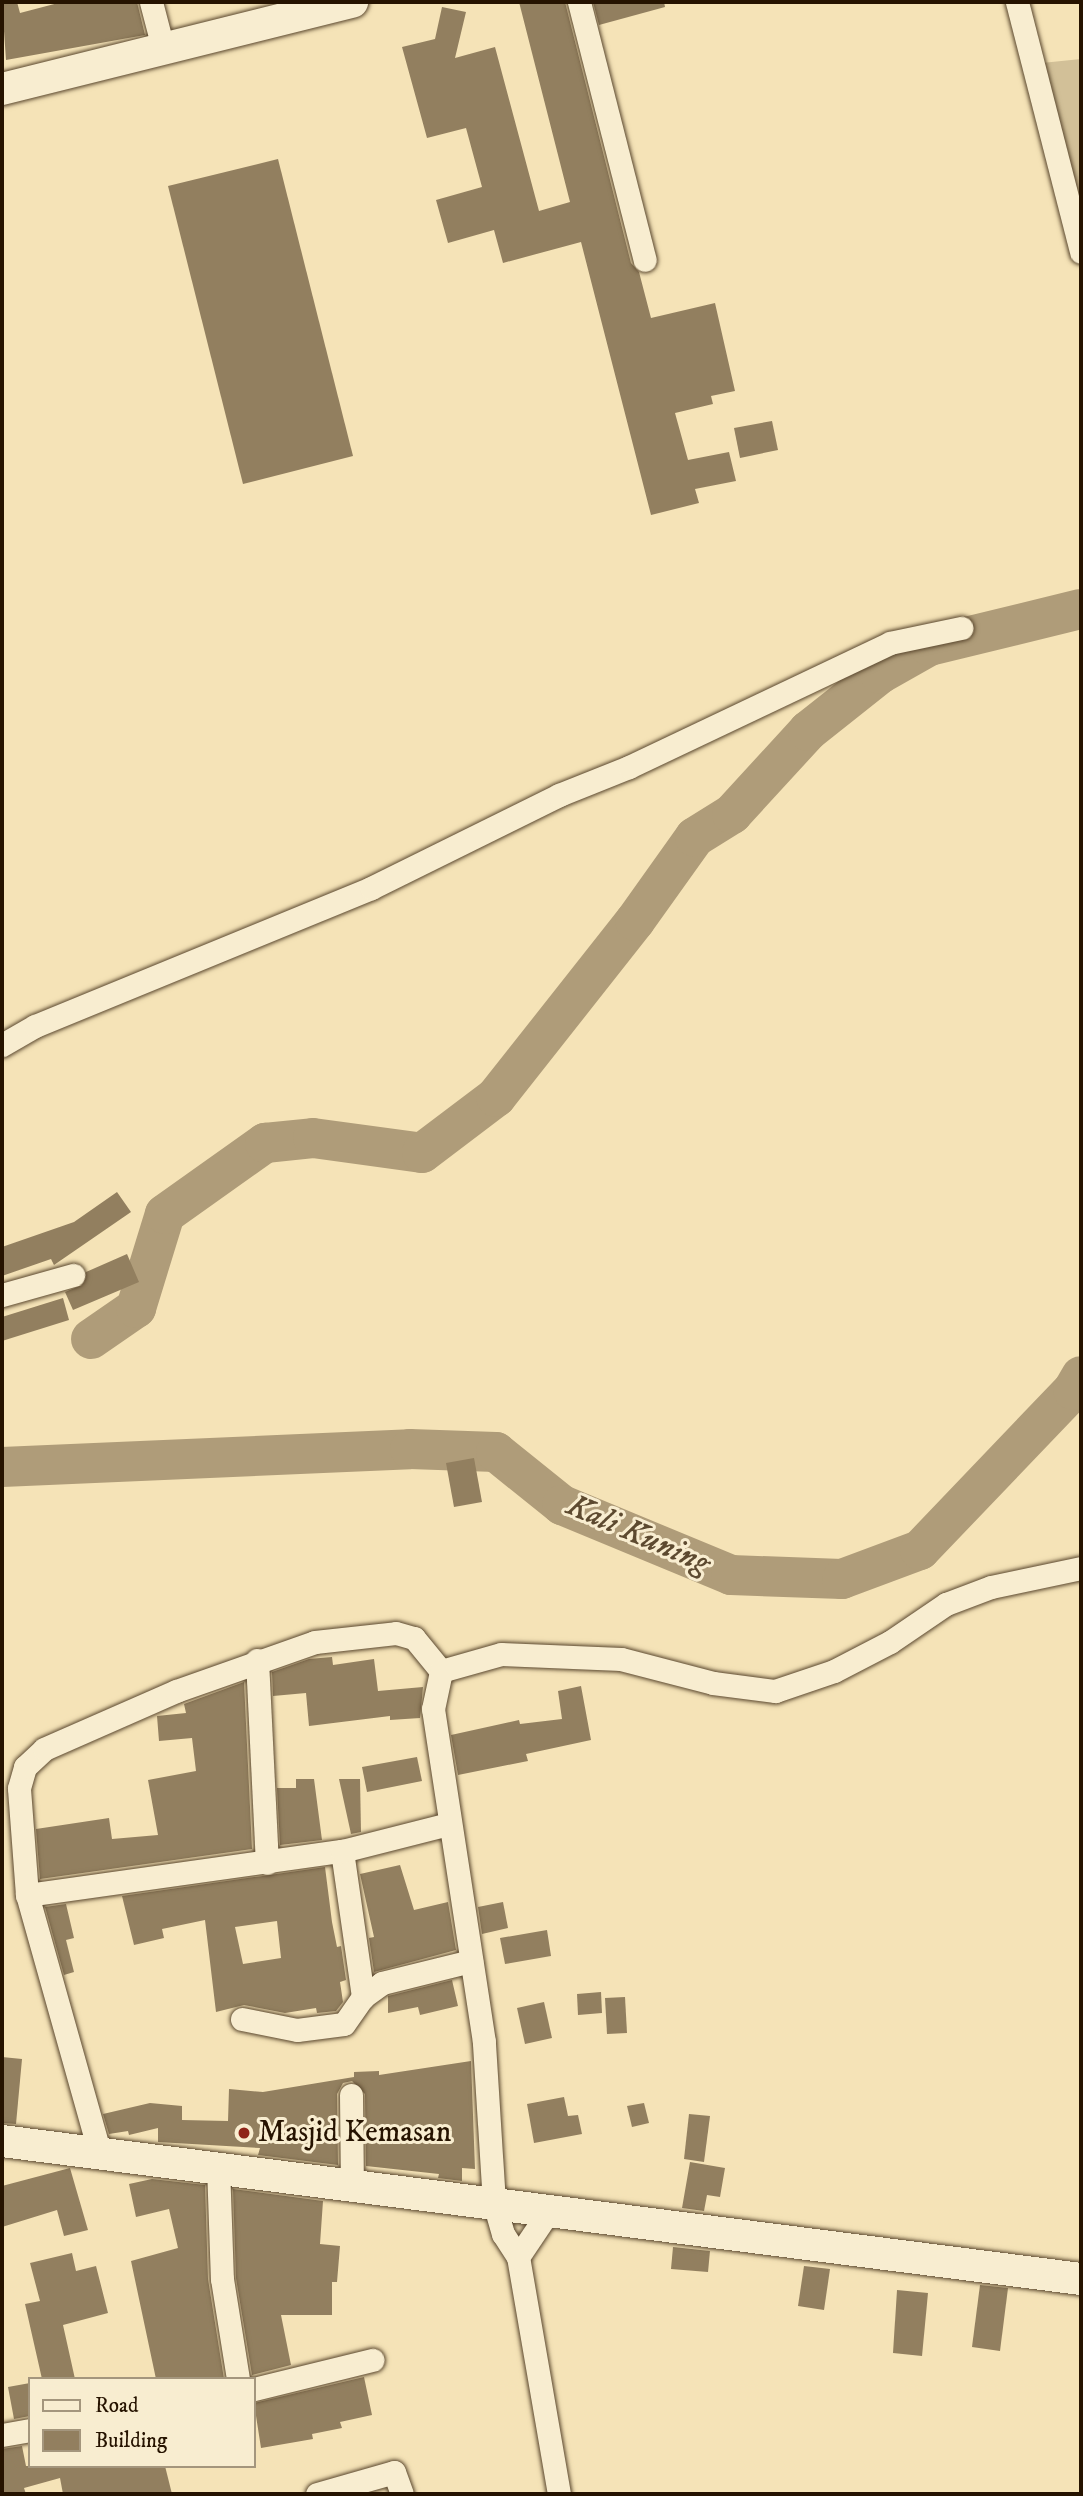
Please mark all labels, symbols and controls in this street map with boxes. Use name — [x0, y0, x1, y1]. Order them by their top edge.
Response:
water label: Kali Kuning — [561, 1487, 715, 1583]
place label: Masjid Kemasan — [258, 2115, 451, 2151]
marker: Masjid Kemasan — [236, 2125, 252, 2141]
legend — [28, 2377, 256, 2468]
text: Road — [95, 2393, 139, 2419]
text: Building — [95, 2428, 167, 2454]

